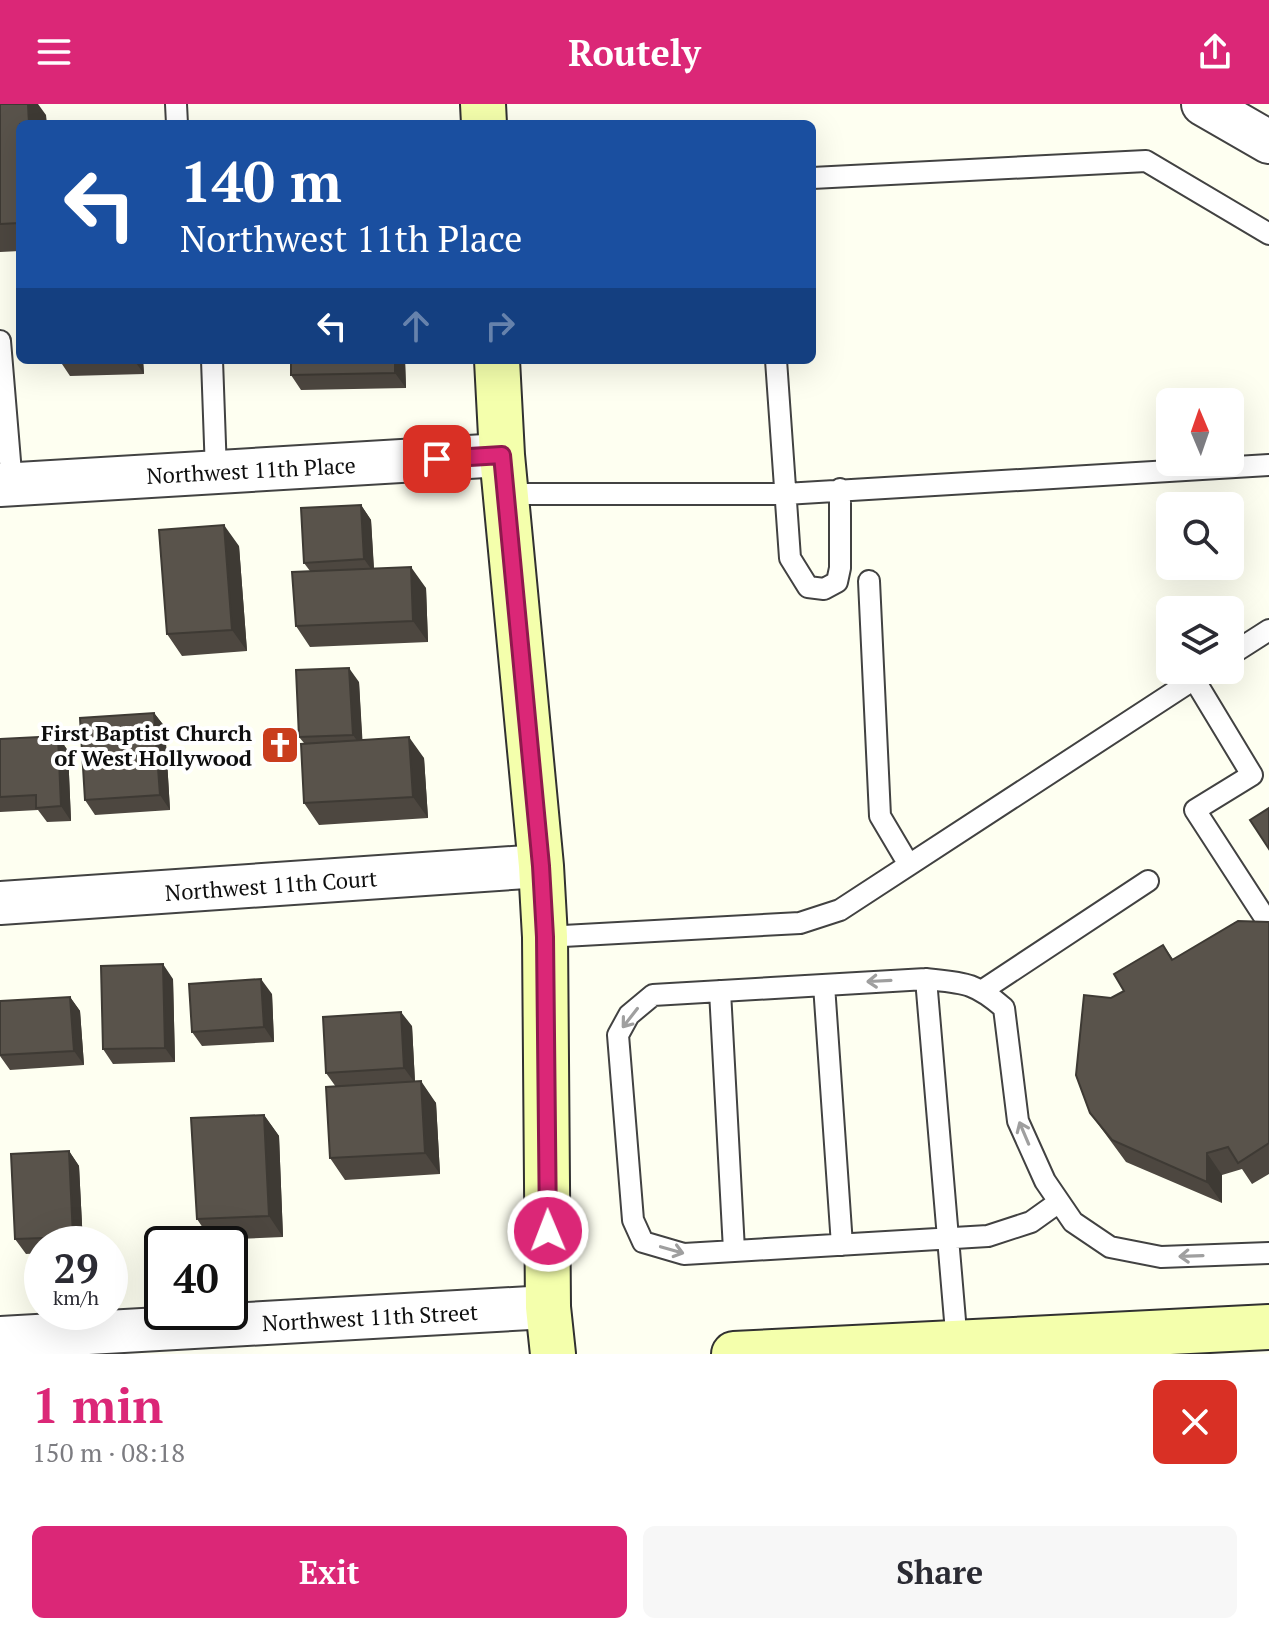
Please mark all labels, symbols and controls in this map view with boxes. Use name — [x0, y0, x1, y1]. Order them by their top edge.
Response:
text: Routely — [568, 29, 701, 76]
icon: menu — [32, 30, 76, 74]
icon: share — [1193, 30, 1237, 74]
text: 140 m — [180, 144, 342, 218]
icon: left — [48, 152, 152, 256]
text: Northwest 11th Place — [180, 215, 522, 262]
icon: left — [310, 304, 354, 348]
icon: ahead — [394, 304, 438, 348]
icon: right — [478, 304, 522, 348]
north arrow — [1156, 388, 1244, 476]
map controls — [1156, 388, 1244, 684]
pin — [403, 425, 471, 493]
icon: arrive — [415, 437, 459, 481]
street label: Northwest 11th Place — [146, 450, 356, 490]
button: search — [1156, 492, 1244, 580]
button: layers — [1156, 596, 1244, 684]
place label: First Baptist Church of West Hollywood — [41, 718, 252, 772]
church icon: First Baptist Church of West Hollywood — [259, 724, 301, 766]
street label: Northwest 11th Court — [164, 863, 378, 907]
one-way arrow — [866, 974, 893, 989]
one-way arrow — [621, 1007, 638, 1028]
one-way arrow — [1015, 1121, 1030, 1146]
position arrow — [506, 1189, 590, 1273]
speed limit sign: 40 — [144, 1226, 248, 1330]
text: 29 — [53, 1241, 99, 1294]
one-way arrow — [658, 1243, 684, 1258]
one-way arrow — [1178, 1249, 1205, 1264]
text: km/h — [53, 1284, 99, 1311]
street label: Northwest 11th Street — [261, 1297, 479, 1337]
text: 1 min — [32, 1373, 163, 1437]
button: close — [1153, 1380, 1237, 1464]
text: 150 m · 08:18 — [32, 1435, 185, 1469]
button: Exit — [32, 1526, 627, 1618]
button: Share — [643, 1526, 1237, 1618]

